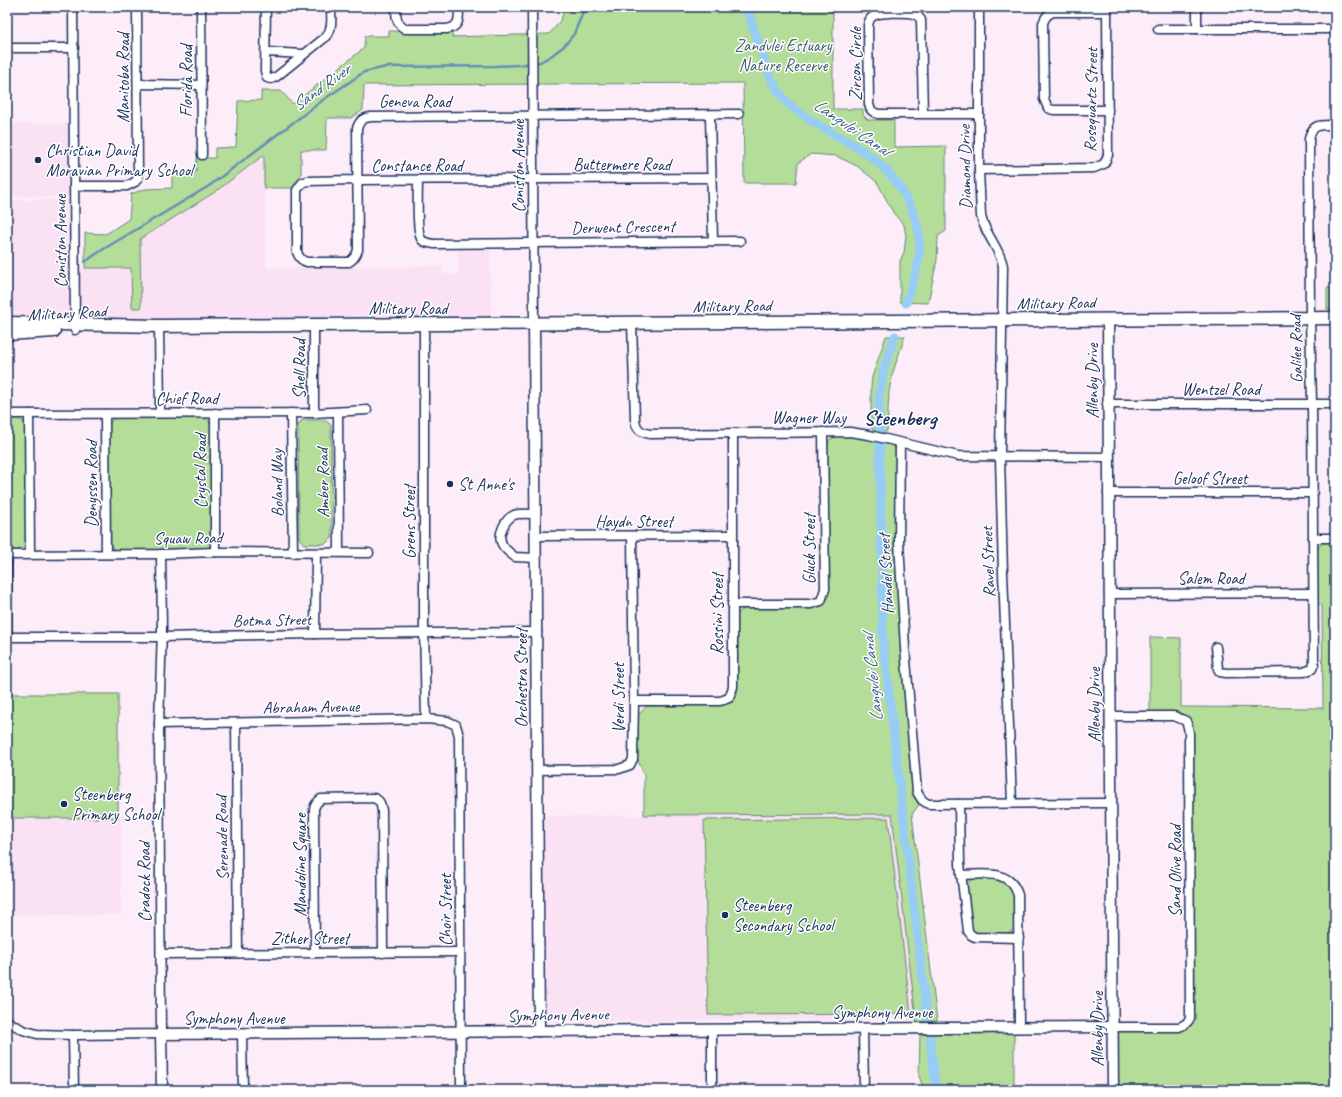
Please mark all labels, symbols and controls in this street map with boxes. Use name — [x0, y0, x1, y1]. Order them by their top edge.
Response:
street label: Zircon Circle — [845, 26, 866, 101]
street label: Manitoba Road — [113, 31, 134, 123]
park label: Zandvlei Estuary Nature Reserve — [734, 35, 833, 76]
street label: Florida Road — [176, 42, 197, 117]
street label: Rosequartz Street — [1080, 45, 1102, 152]
water label: Sand River — [288, 56, 357, 115]
street label: Geneva Road — [379, 91, 453, 112]
water label: Langvlei Canal — [810, 93, 899, 164]
street label: Coniston Avenue — [508, 118, 529, 213]
street label: Diamond Drive — [954, 123, 976, 209]
place label: Christian David Moravian Primary School — [46, 140, 196, 181]
street label: Buttermere Road — [573, 154, 673, 175]
marker: Christian David Moravian Primary School — [33, 155, 43, 165]
street label: Constance Road — [371, 155, 465, 176]
street label: Coniston Avenue — [50, 193, 71, 288]
street label: Derwent Crescent — [571, 216, 677, 238]
street label: Military Road — [1016, 292, 1099, 314]
street label: Military Road — [692, 295, 775, 317]
street label: Military Road — [369, 298, 451, 319]
street label: Military Road — [27, 300, 110, 326]
street label: Galilee Road — [1285, 312, 1307, 383]
street label: Shell Road — [289, 337, 310, 399]
street label: Allenby Drive — [1082, 342, 1103, 419]
street label: Wentzel Road — [1182, 379, 1263, 400]
street label: Chief Road — [156, 388, 220, 409]
district label: Steenberg — [864, 405, 939, 431]
street label: Wagner Way — [772, 407, 847, 428]
street label: Crystal Road — [190, 431, 211, 508]
street label: Denyssen Road — [81, 438, 102, 527]
street label: Amber Road — [312, 446, 334, 518]
street label: Boland Way — [266, 448, 288, 517]
street label: Geloof Street — [1173, 468, 1250, 489]
place label: St Anne's — [458, 474, 516, 495]
marker: St Anne's — [445, 479, 455, 489]
street label: Grens Street — [399, 483, 420, 559]
street label: Haydn Street — [595, 511, 675, 532]
street label: Gluck Street — [799, 511, 820, 584]
street label: Ravel Street — [976, 524, 1000, 598]
street label: Squaw Road — [153, 527, 225, 549]
street label: Handel Street — [873, 531, 899, 615]
street label: Salem Road — [1177, 568, 1247, 589]
street label: Rossini Street — [707, 571, 728, 655]
street label: Botma Street — [233, 609, 314, 631]
street label: Orchestra Street — [511, 626, 532, 728]
water label: Langvlei Canal — [856, 628, 888, 723]
street label: Verdi Street — [608, 661, 629, 733]
street label: Allenby Drive — [1084, 666, 1105, 743]
street label: Abraham Avenue — [262, 696, 361, 718]
place label: Steenberg Primary School — [72, 784, 162, 825]
street label: Serenade Road — [211, 793, 233, 881]
marker: Steenberg Primary School — [59, 799, 69, 809]
street label: Mandoline Square — [290, 812, 311, 916]
street label: Sand Olive Road — [1165, 822, 1186, 917]
street label: Cradock Road — [134, 839, 155, 922]
street label: Choir Street — [435, 872, 456, 946]
place label: Steenberg Secondary School — [733, 895, 836, 936]
marker: Steenberg Secondary School — [720, 910, 730, 920]
street label: Zither Street — [271, 928, 351, 949]
street label: Allenby Drive — [1087, 990, 1108, 1067]
street label: Symphony Avenue — [831, 1002, 934, 1023]
street label: Symphony Avenue — [507, 1004, 610, 1026]
street label: Symphony Avenue — [183, 1008, 286, 1029]

